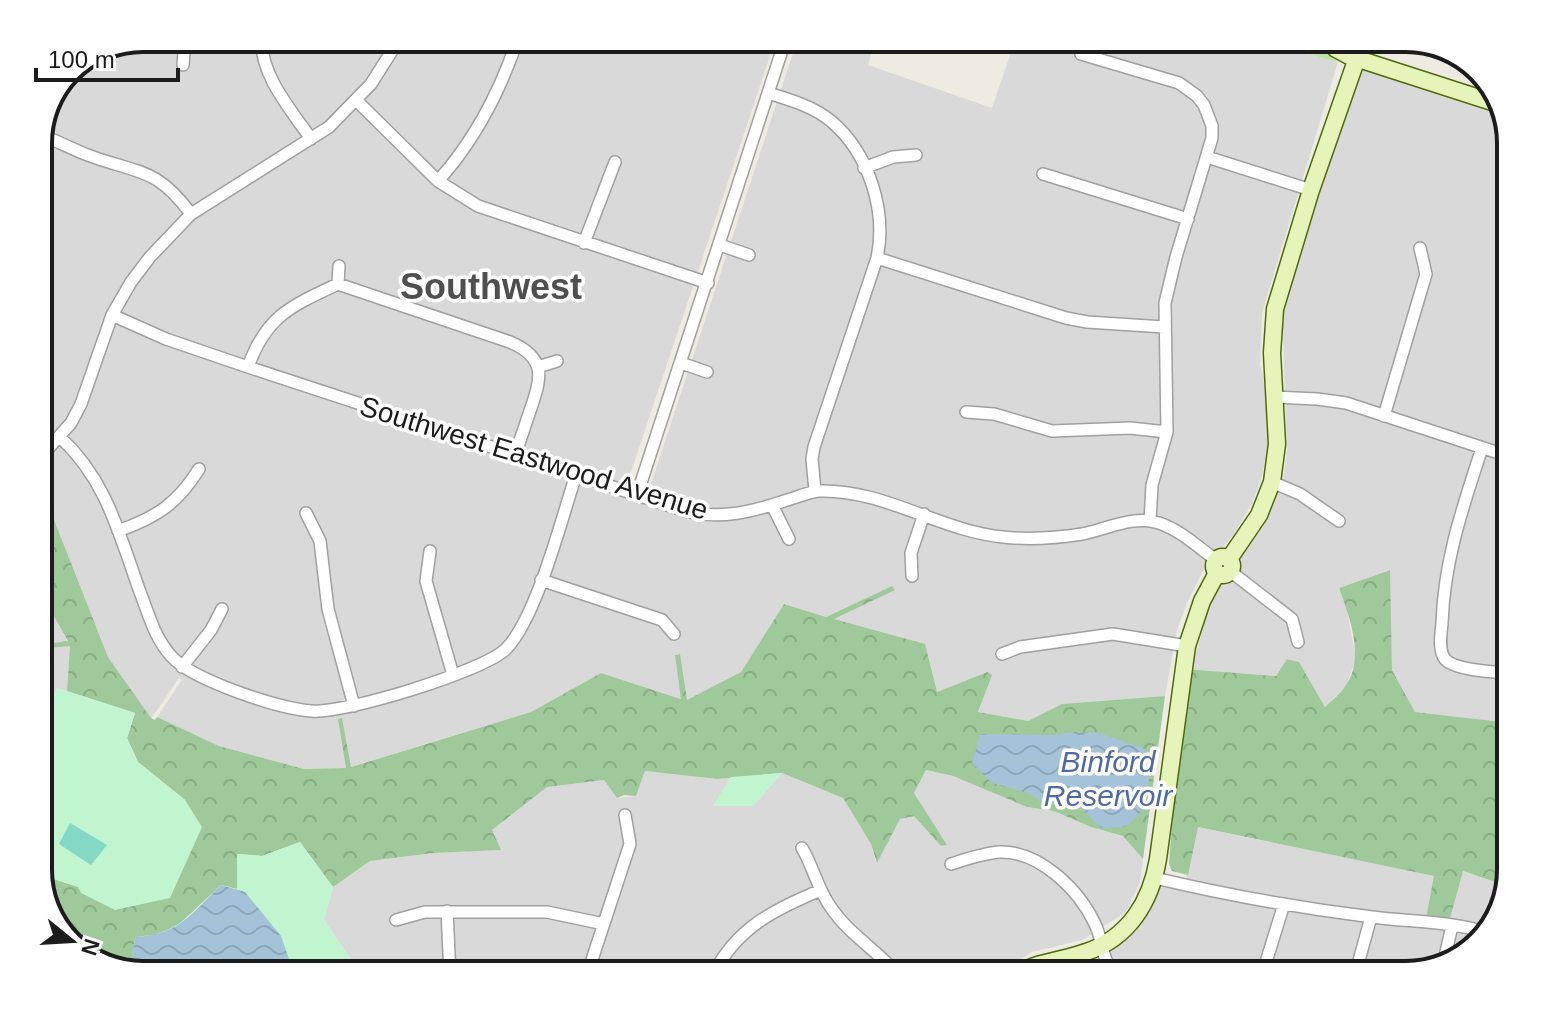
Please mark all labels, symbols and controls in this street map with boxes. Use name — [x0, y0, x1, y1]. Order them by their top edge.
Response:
scale bar — [36, 32, 178, 82]
text: 100 m — [48, 46, 115, 73]
district label: Southwest — [400, 266, 582, 307]
street label: Southwest Eastwood Avenue — [356, 390, 712, 526]
water label: Binford Reservoir — [1044, 745, 1173, 812]
north arrow — [32, 901, 112, 981]
text: N — [76, 936, 105, 958]

